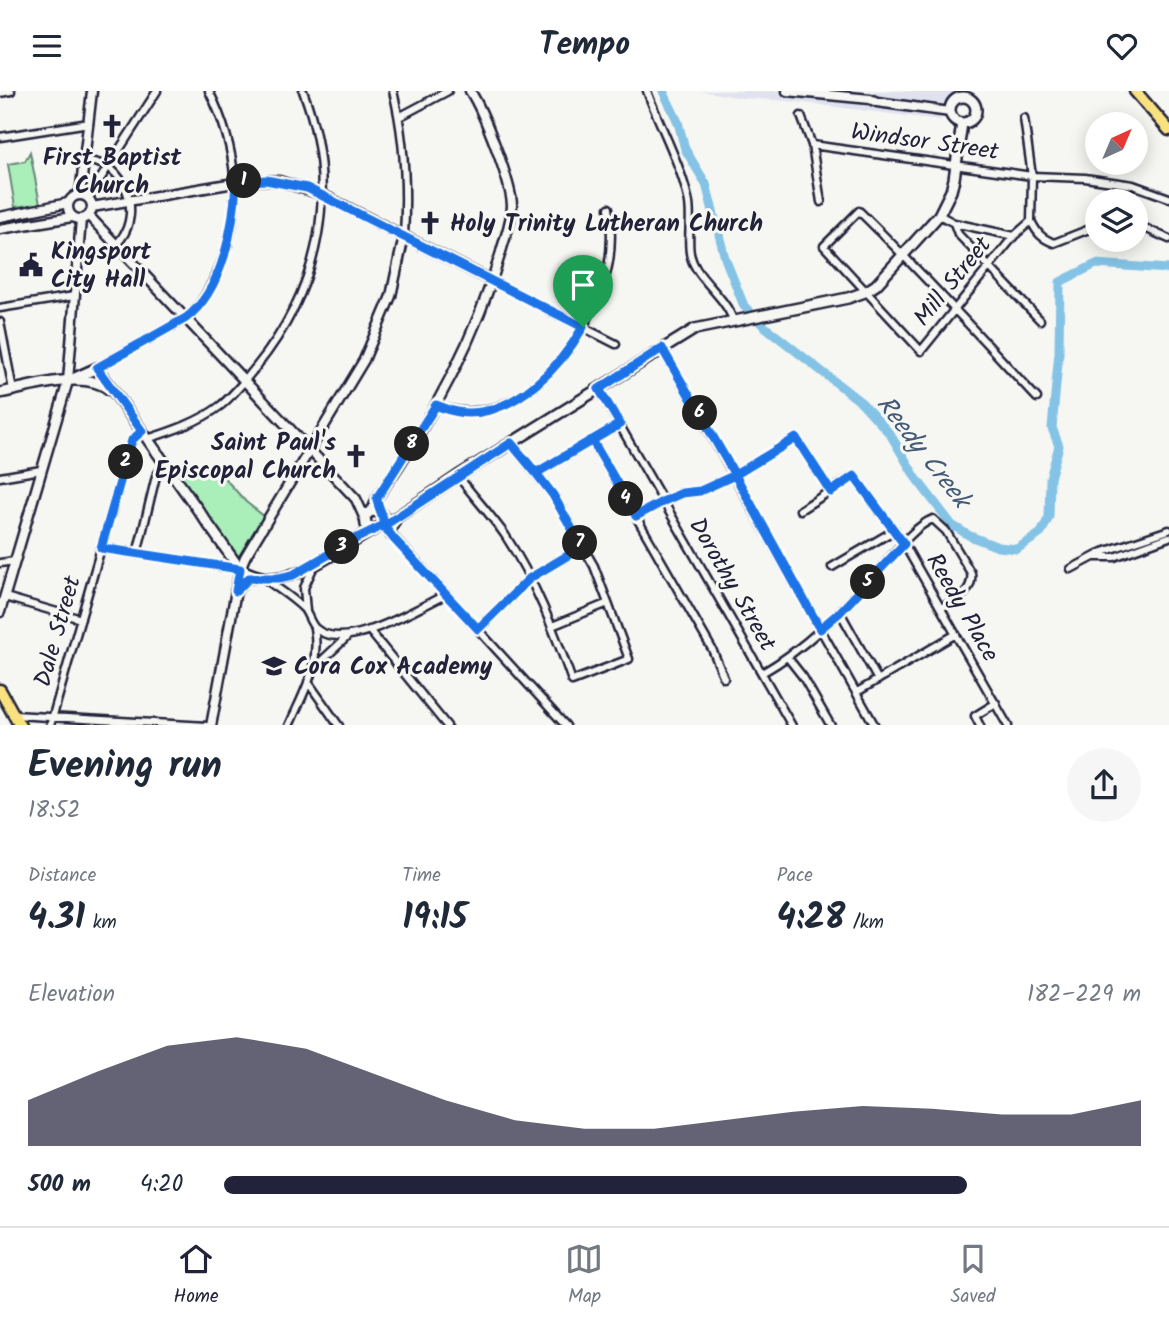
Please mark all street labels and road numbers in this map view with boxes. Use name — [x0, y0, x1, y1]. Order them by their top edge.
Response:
street label: Windsor Street — [848, 113, 1002, 172]
street label: Mill Street — [904, 228, 1002, 336]
street label: Dorothy Street — [678, 510, 786, 660]
street label: Reedy Place — [915, 546, 1009, 670]
street label: Dale Street — [24, 571, 93, 692]

